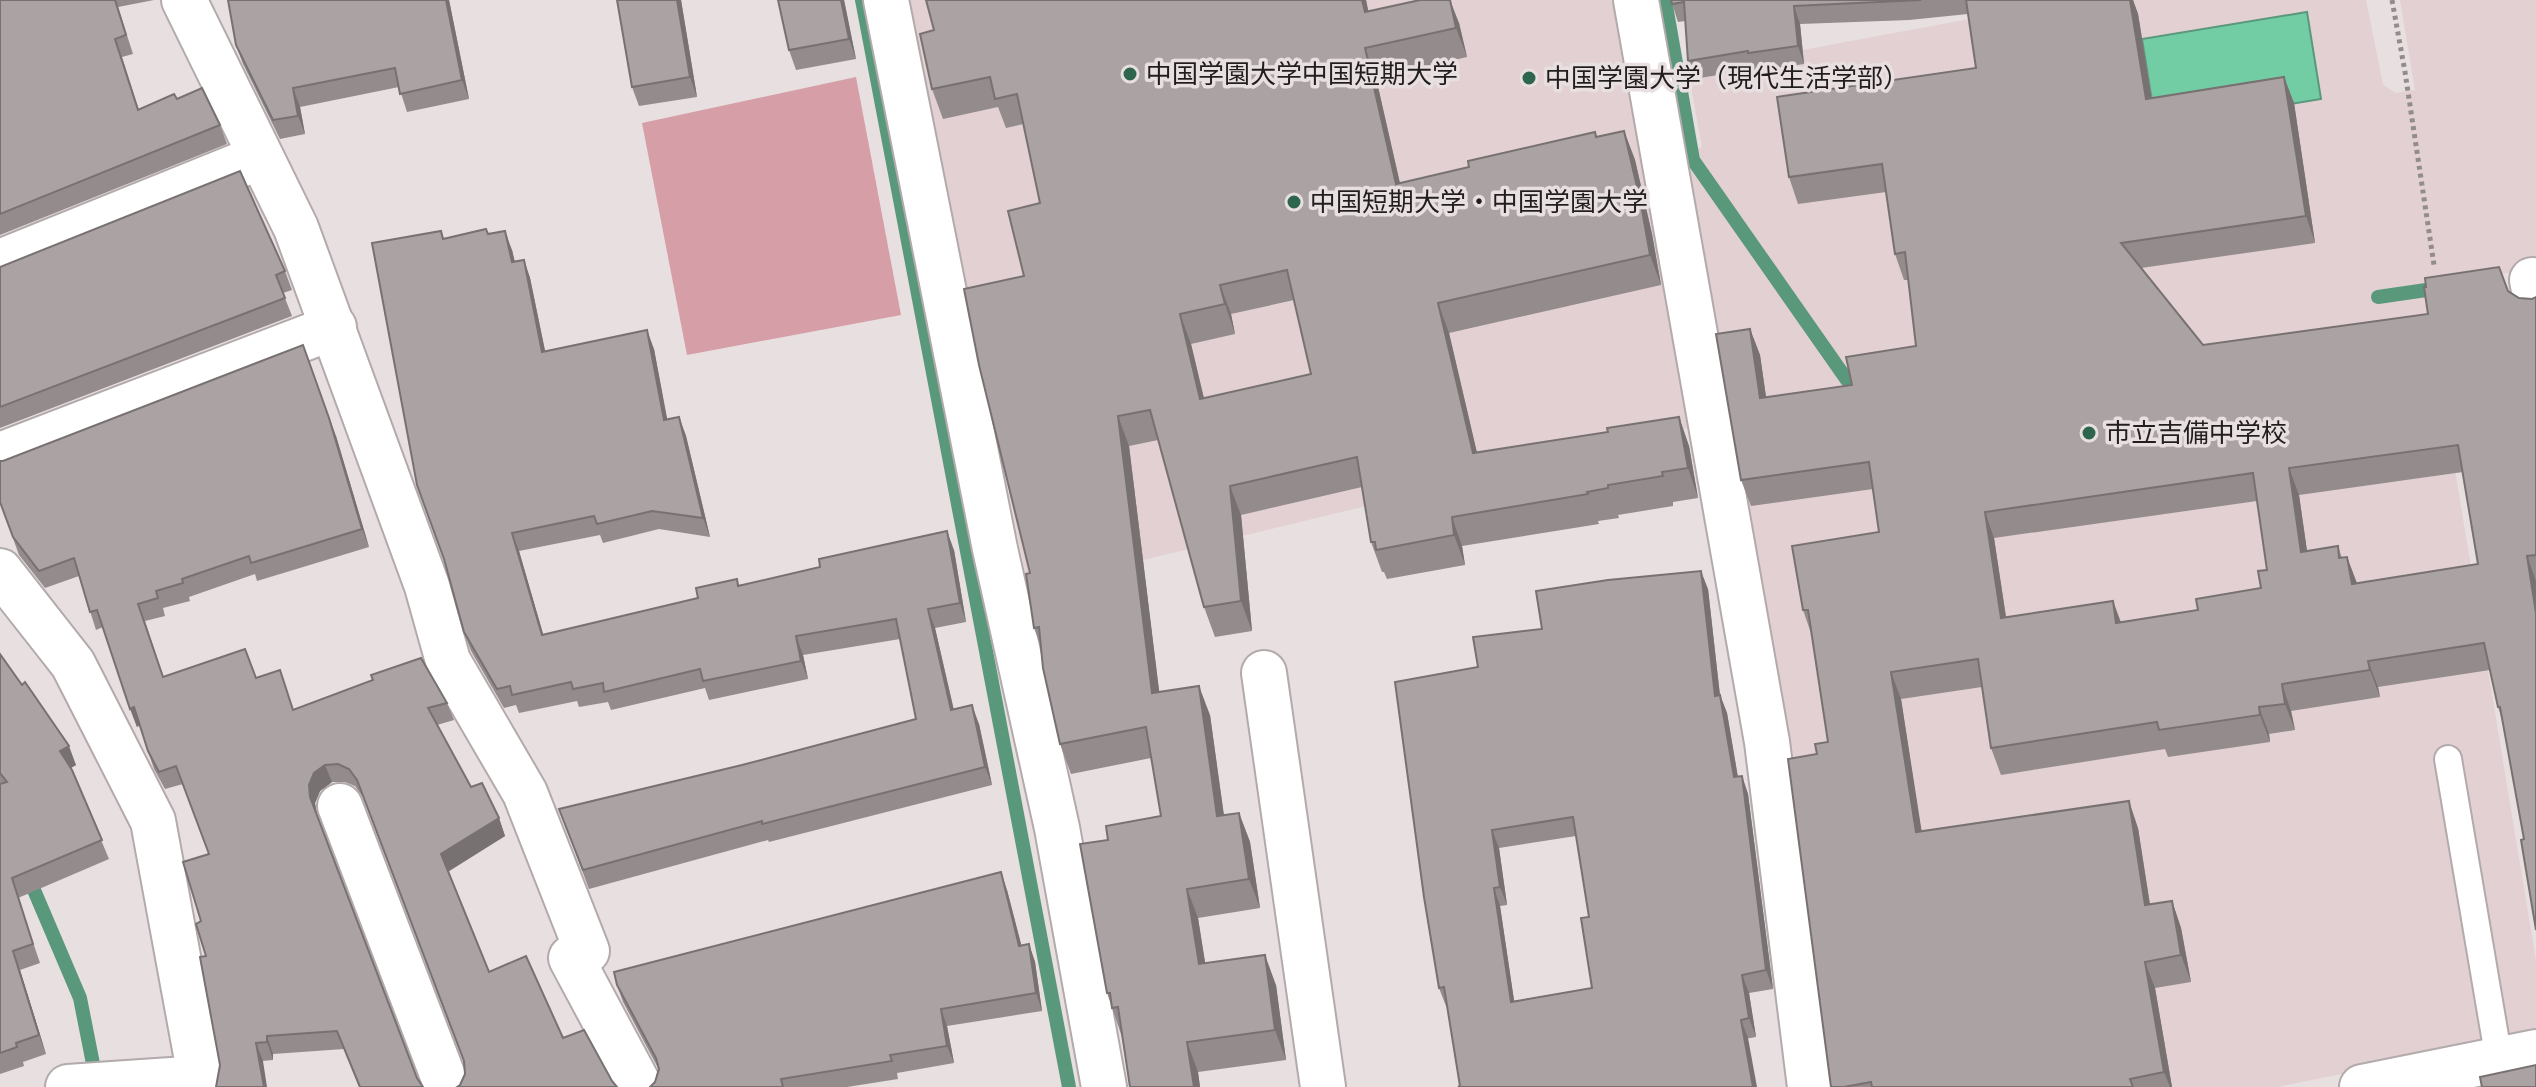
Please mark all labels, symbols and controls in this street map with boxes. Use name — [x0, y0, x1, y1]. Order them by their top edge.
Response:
place label: 中国学園大学中国短期大学 — [1146, 56, 1458, 90]
place label: 中国学園大学（現代生活学部） — [1545, 60, 1909, 94]
marker: 中国学園大学中国短期大学 — [1121, 65, 1139, 83]
marker: 中国学園大学（現代生活学部） — [1520, 69, 1538, 87]
place label: 中国短期大学・中国学園大学 — [1310, 184, 1648, 218]
marker: 中国短期大学・中国学園大学 — [1285, 193, 1303, 211]
place label: 市立吉備中学校 — [2105, 415, 2287, 449]
marker: 市立吉備中学校 — [2080, 424, 2098, 442]

